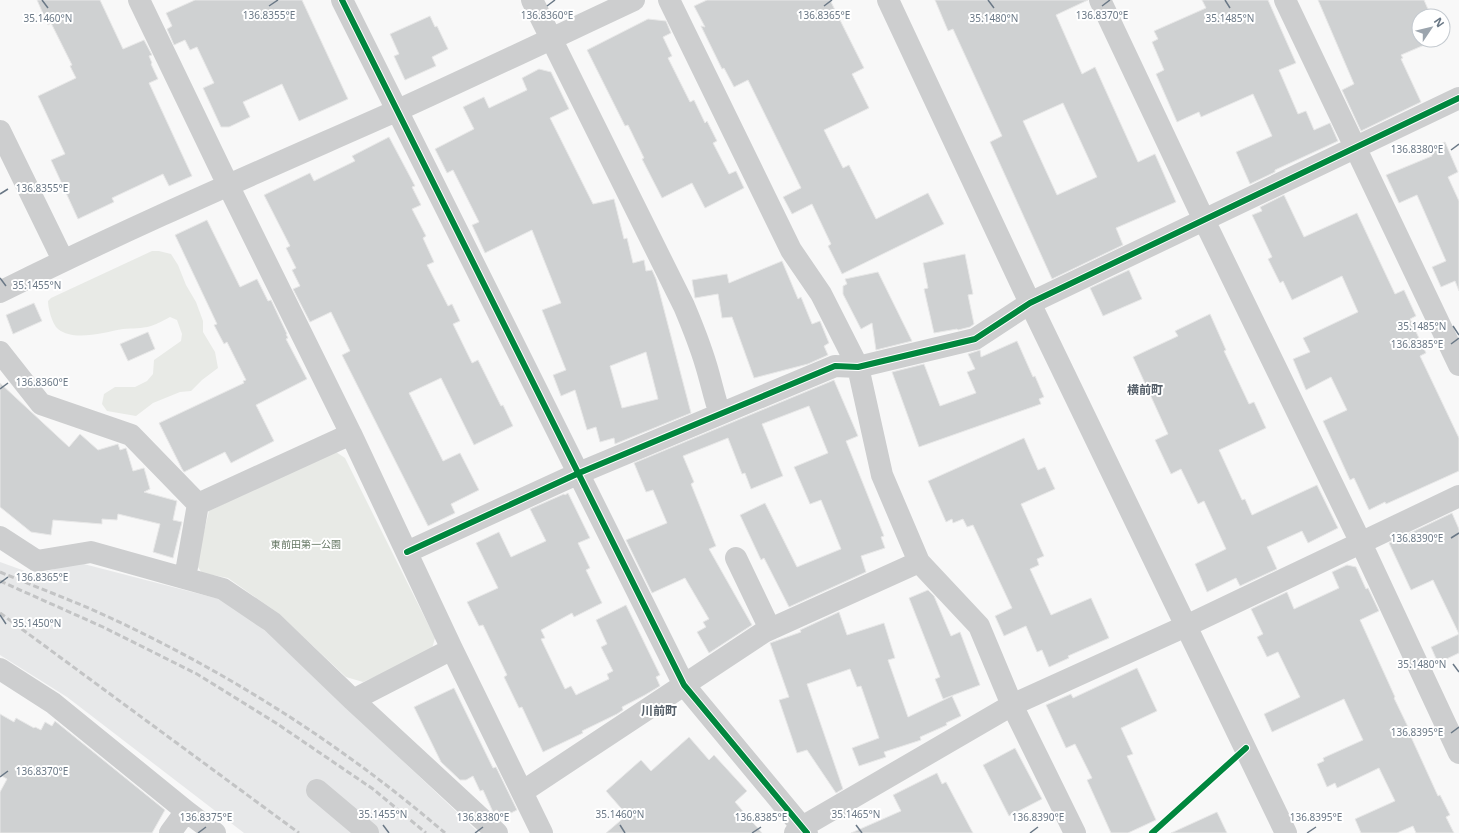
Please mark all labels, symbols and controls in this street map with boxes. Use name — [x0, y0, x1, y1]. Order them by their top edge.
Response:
text: 136.8355°E — [243, 8, 295, 22]
text: 136.8360°E — [521, 8, 573, 22]
text: 136.8365°E — [798, 8, 850, 22]
text: 136.8370°E — [1076, 8, 1128, 22]
north arrow — [1411, 8, 1451, 48]
text: 35.1460°N — [24, 11, 72, 25]
text: 35.1480°N — [970, 11, 1018, 25]
text: 35.1485°N — [1206, 11, 1254, 25]
text: N — [1431, 14, 1448, 30]
text: 136.8380°E — [1391, 142, 1443, 156]
text: 136.8355°E — [16, 181, 68, 195]
text: 35.1455°N — [13, 278, 61, 292]
text: 35.1485°N — [1398, 319, 1446, 333]
text: 136.8385°E — [1391, 337, 1443, 351]
text: 136.8360°E — [16, 375, 68, 389]
district label: 横前町 — [1127, 381, 1163, 398]
text: 136.8390°E — [1391, 531, 1443, 545]
park label: 東前田第一公園 — [271, 537, 341, 551]
text: 136.8365°E — [16, 570, 68, 584]
text: 35.1450°N — [13, 616, 61, 630]
text: 35.1480°N — [1398, 657, 1446, 671]
district label: 川前町 — [641, 702, 677, 719]
text: 136.8395°E — [1391, 725, 1443, 739]
text: 136.8370°E — [16, 764, 68, 778]
text: 35.1455°N — [359, 807, 407, 821]
text: 35.1460°N — [596, 807, 644, 821]
text: 35.1465°N — [832, 807, 880, 821]
text: 136.8375°E — [180, 810, 232, 824]
text: 136.8380°E — [457, 810, 509, 824]
text: 136.8385°E — [735, 810, 787, 824]
text: 136.8390°E — [1012, 810, 1064, 824]
text: 136.8395°E — [1290, 810, 1342, 824]

